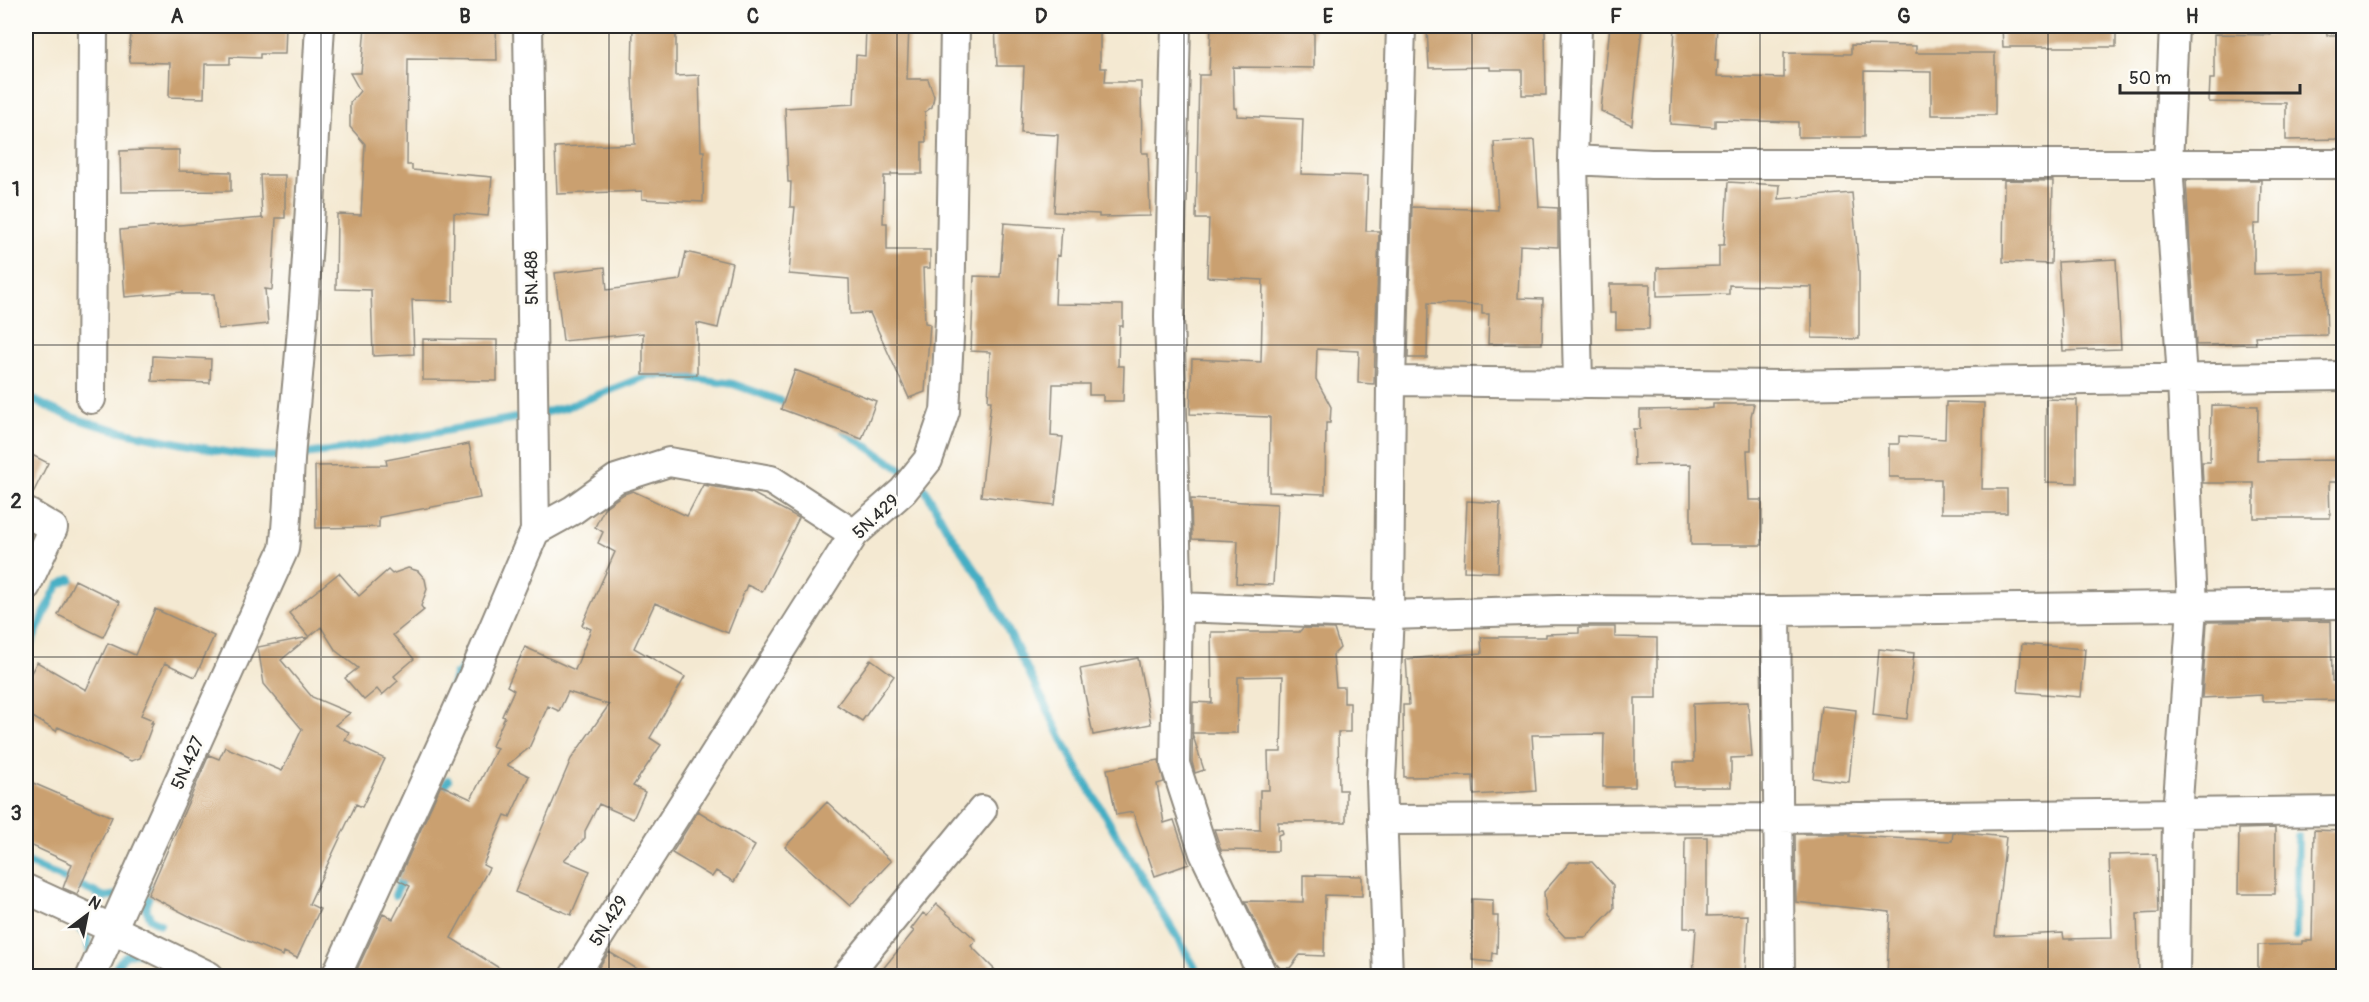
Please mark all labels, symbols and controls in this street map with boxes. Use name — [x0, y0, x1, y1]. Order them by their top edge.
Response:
text: A — [171, 4, 184, 29]
text: B — [459, 4, 471, 29]
text: C — [747, 4, 759, 29]
text: D — [1035, 4, 1048, 29]
text: E — [1323, 4, 1334, 29]
text: F — [1610, 4, 1622, 29]
text: G — [1897, 4, 1911, 29]
text: H — [2186, 4, 2199, 29]
scale bar — [2120, 57, 2300, 95]
text: 50 m — [2129, 67, 2171, 90]
text: 1 — [12, 177, 20, 202]
street label: 5N.488 — [520, 251, 544, 305]
text: 2 — [10, 489, 22, 514]
street label: 5N.429 — [848, 490, 904, 544]
street label: 5N.427 — [166, 732, 210, 793]
text: 3 — [10, 801, 22, 826]
north arrow — [57, 885, 117, 945]
street label: 5N.429 — [585, 891, 633, 951]
text: N — [85, 892, 104, 915]

